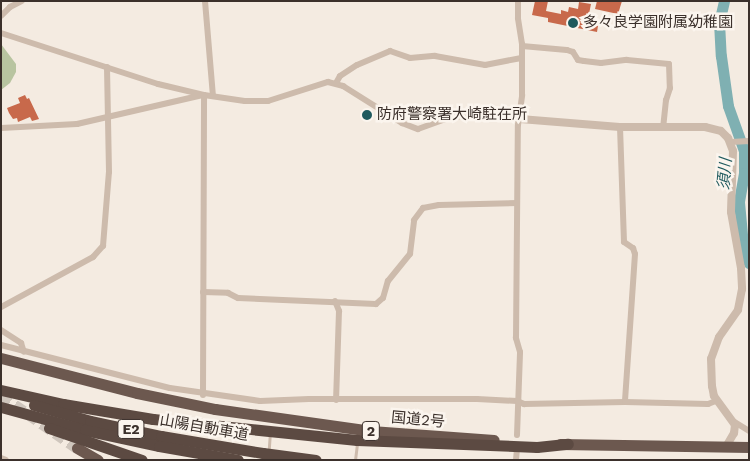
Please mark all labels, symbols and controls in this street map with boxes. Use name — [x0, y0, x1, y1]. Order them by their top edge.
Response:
place label: 多々良学園附属幼稚園 — [583, 14, 733, 32]
marker: 多々良学園附属幼稚園 — [567, 17, 579, 29]
place label: 防府警察署大崎駐在所 — [377, 106, 527, 124]
marker: 防府警察署大崎駐在所 — [361, 109, 373, 121]
water label: 須川 — [714, 157, 736, 191]
street label: 国道2号 — [390, 409, 446, 431]
street label: 山陽自動車道 — [158, 411, 250, 445]
road number: E2 — [117, 418, 145, 440]
road number: 2 — [361, 420, 381, 442]

